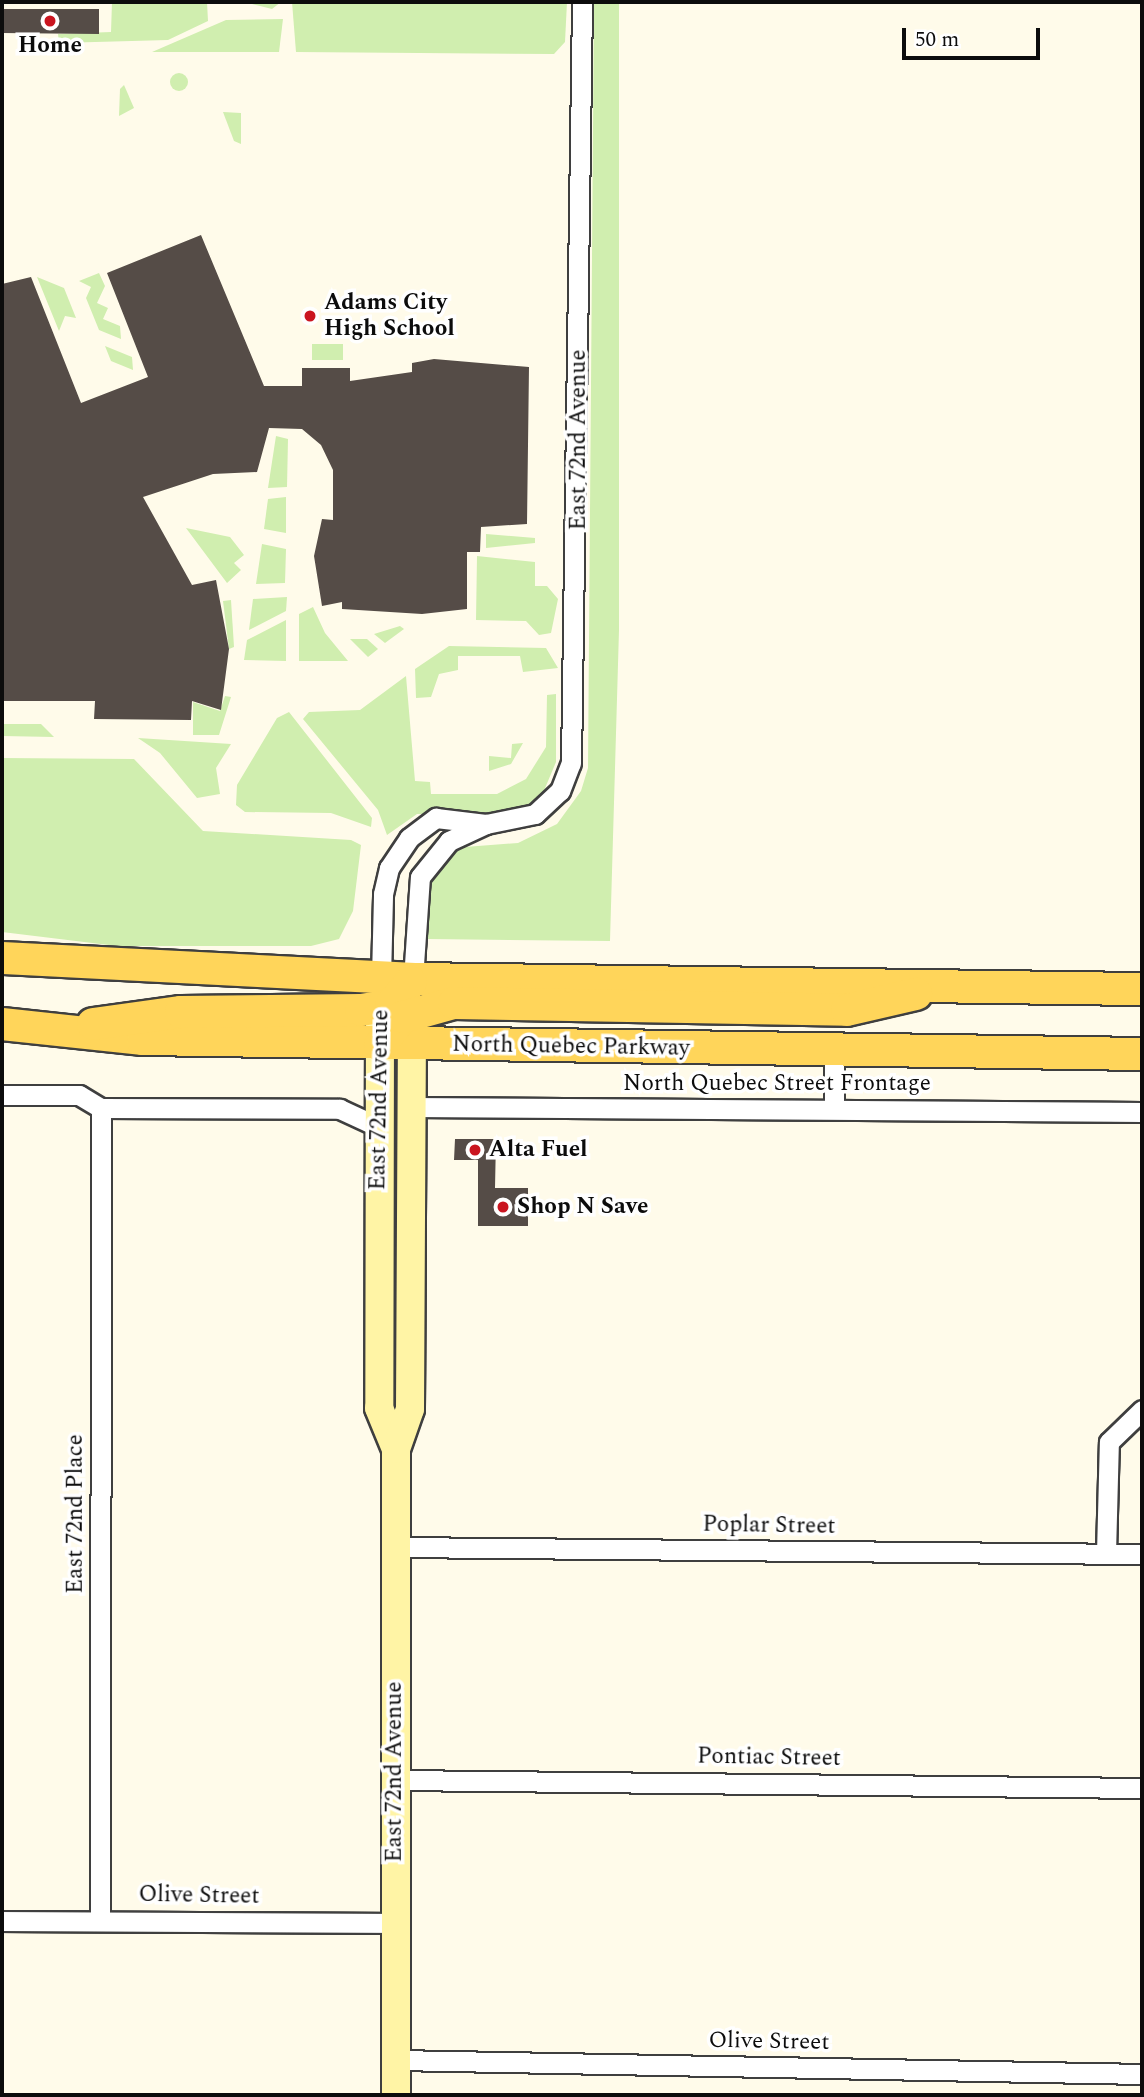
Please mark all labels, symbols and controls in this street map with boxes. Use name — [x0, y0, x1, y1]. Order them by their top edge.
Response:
marker: Home — [42, 13, 58, 29]
scale bar — [906, 14, 1044, 58]
text: 50 m — [915, 24, 959, 56]
place label: Home — [18, 32, 82, 60]
place label: Adams City High School — [324, 289, 455, 343]
marker: Adams City High School — [302, 308, 318, 324]
street label: East 72nd Avenue — [565, 350, 593, 530]
street label: East 72nd Avenue — [365, 1009, 395, 1191]
street label: North Quebec Parkway — [452, 1031, 690, 1063]
street label: North Quebec Street Frontage — [623, 1070, 931, 1098]
place label: Alta Fuel — [489, 1136, 588, 1164]
marker: Alta Fuel — [467, 1142, 483, 1158]
place label: Shop N Save — [517, 1193, 648, 1221]
marker: Shop N Save — [495, 1199, 511, 1215]
street label: East 72nd Place — [62, 1434, 90, 1594]
street label: Poplar Street — [702, 1511, 836, 1541]
street label: East 72nd Avenue — [381, 1682, 409, 1862]
street label: Pontiac Street — [697, 1743, 841, 1773]
street label: Olive Street — [138, 1881, 260, 1911]
street label: Olive Street — [708, 2027, 830, 2057]

